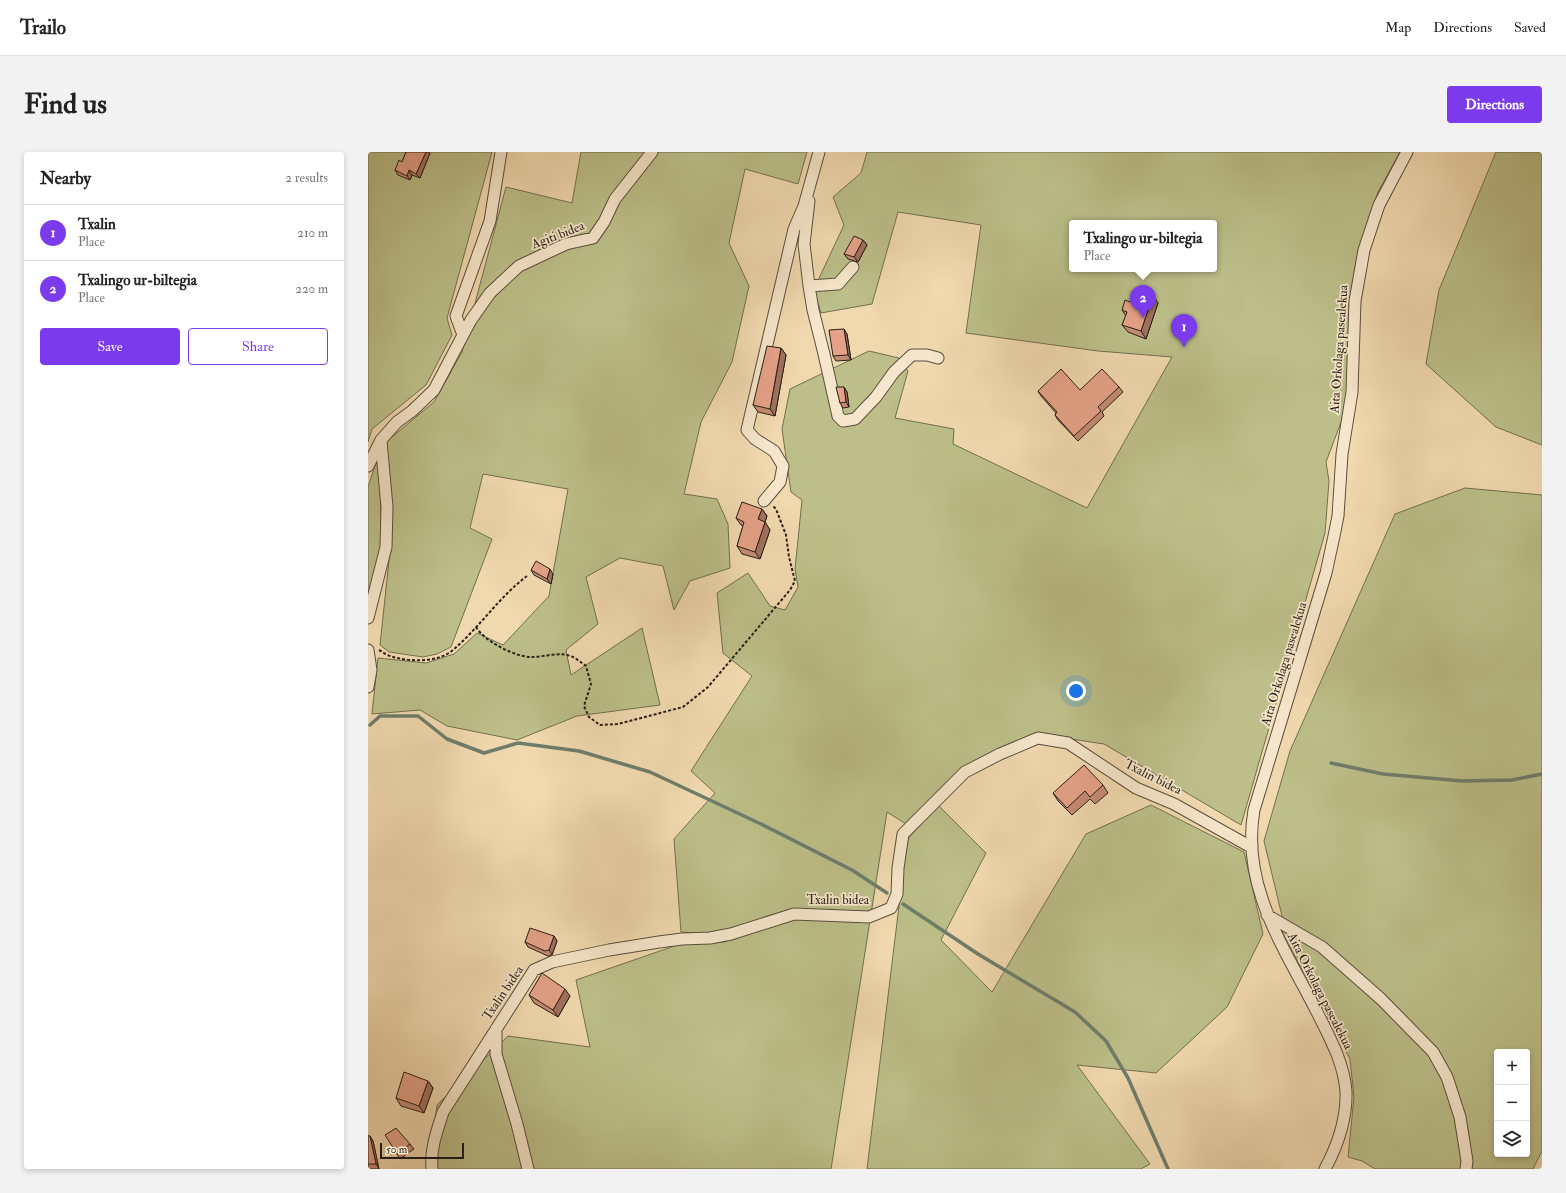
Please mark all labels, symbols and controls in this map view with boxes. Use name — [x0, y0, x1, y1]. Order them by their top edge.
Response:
text: Trailo — [20, 16, 66, 40]
text: Map — [1385, 19, 1411, 36]
text: Directions — [1433, 19, 1492, 36]
text: Saved — [1514, 19, 1546, 36]
button: Directions — [1447, 86, 1542, 123]
text: Find us — [24, 87, 107, 122]
text: Nearby — [40, 168, 91, 189]
text: 2 results — [285, 170, 328, 186]
text: Txalin — [78, 215, 116, 234]
street label: Agiti bidea — [528, 217, 587, 253]
popup — [1069, 220, 1217, 272]
text: 1 — [51, 225, 55, 241]
text: 210 m — [297, 225, 328, 241]
text: Txalingo ur-biltegia — [1084, 229, 1202, 248]
text: Place — [78, 234, 105, 250]
text: Place — [1084, 248, 1110, 264]
text: Txalingo ur-biltegia — [78, 271, 197, 290]
text: 2 — [50, 281, 56, 297]
text: 220 m — [295, 281, 328, 297]
street label: Aita Orkolaga pasealekua — [1326, 284, 1353, 415]
pin: 2 — [1130, 285, 1156, 318]
text: Place — [78, 290, 105, 306]
pin: 1 — [1171, 314, 1197, 347]
button: Save — [40, 328, 180, 365]
button: Share — [188, 328, 328, 365]
street label: Aita Orkolaga pasealekua — [1257, 599, 1312, 729]
your location — [1066, 681, 1086, 701]
street label: Txalin bidea — [1122, 756, 1185, 799]
street label: Txalin bidea — [807, 892, 870, 908]
street label: Aita Orkolaga pasealekua — [1282, 929, 1357, 1053]
street label: Txalin bidea — [479, 962, 527, 1023]
map controls — [1494, 1049, 1530, 1157]
button: + — [1494, 1049, 1530, 1085]
button: − — [1494, 1085, 1530, 1121]
button: layers — [1494, 1121, 1530, 1157]
scale bar — [380, 1141, 464, 1160]
text: 50 m — [386, 1143, 407, 1156]

